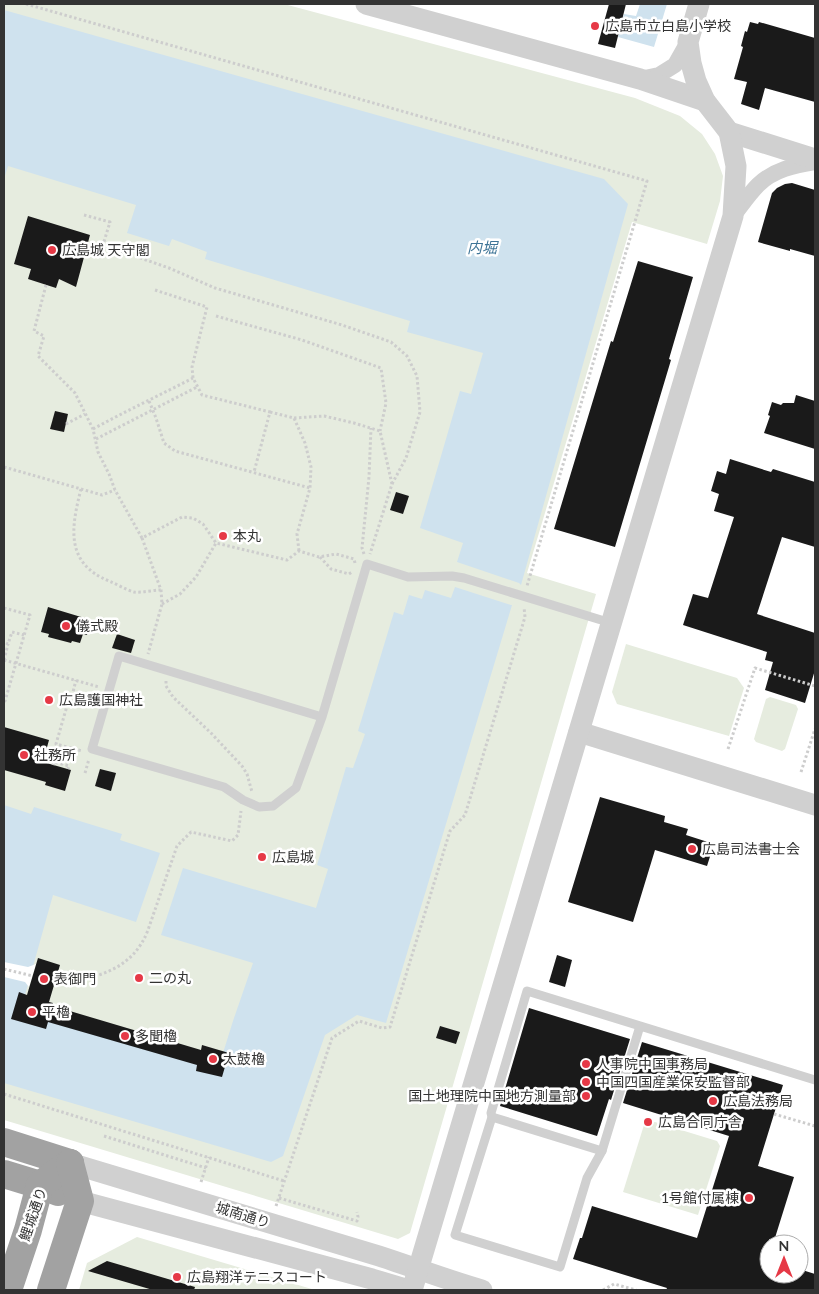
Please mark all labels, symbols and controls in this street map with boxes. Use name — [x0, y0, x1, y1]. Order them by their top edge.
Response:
place label: 広島市立白島小学校 — [605, 17, 731, 34]
marker: 広島市立白島小学校 — [589, 20, 601, 32]
water label: 内堀 — [467, 238, 499, 256]
place label: 広島城 天守閣 — [62, 241, 150, 258]
marker: 広島城 天守閣 — [46, 244, 58, 256]
place label: 本丸 — [233, 527, 261, 544]
marker: 本丸 — [217, 530, 229, 542]
place label: 儀式殿 — [76, 617, 118, 634]
marker: 儀式殿 — [60, 620, 72, 632]
place label: 広島護国神社 — [59, 691, 143, 708]
marker: 広島護国神社 — [43, 694, 55, 706]
place label: 社務所 — [34, 746, 76, 763]
marker: 社務所 — [18, 749, 30, 761]
place label: 広島司法書士会 — [702, 840, 800, 857]
marker: 広島司法書士会 — [686, 843, 698, 855]
place label: 広島城 — [272, 848, 314, 865]
marker: 広島城 — [256, 851, 268, 863]
place label: 二の丸 — [149, 969, 191, 986]
place label: 表御門 — [54, 970, 96, 987]
marker: 二の丸 — [133, 972, 145, 984]
marker: 表御門 — [38, 973, 50, 985]
place label: 平櫓 — [42, 1003, 70, 1020]
marker: 平櫓 — [26, 1006, 38, 1018]
place label: 多聞櫓 — [135, 1027, 177, 1044]
marker: 多聞櫓 — [119, 1030, 131, 1042]
place label: 太鼓櫓 — [223, 1050, 265, 1067]
marker: 太鼓櫓 — [207, 1053, 219, 1065]
place label: 人事院中国事務局 — [596, 1055, 708, 1072]
marker: 人事院中国事務局 — [580, 1058, 592, 1070]
place label: 中国四国産業保安監督部 — [596, 1073, 750, 1090]
marker: 中国四国産業保安監督部 — [580, 1076, 592, 1088]
place label: 国土地理院中国地方測量部 — [408, 1087, 576, 1104]
marker: 国土地理院中国地方測量部 — [580, 1090, 592, 1102]
place label: 広島法務局 — [723, 1092, 793, 1109]
marker: 広島法務局 — [707, 1095, 719, 1107]
place label: 広島合同庁舎 — [658, 1113, 742, 1130]
marker: 広島合同庁舎 — [642, 1116, 654, 1128]
street label: 鯉城通り — [15, 1185, 50, 1243]
place label: 1号館付属棟 — [661, 1189, 739, 1206]
marker: 1号館付属棟 — [743, 1192, 755, 1204]
street label: 城南通り — [214, 1198, 272, 1231]
north arrow — [759, 1234, 809, 1284]
text: N — [779, 1237, 789, 1254]
place label: 広島翔洋テニスコート — [187, 1268, 327, 1285]
marker: 広島翔洋テニスコート — [171, 1271, 183, 1283]

